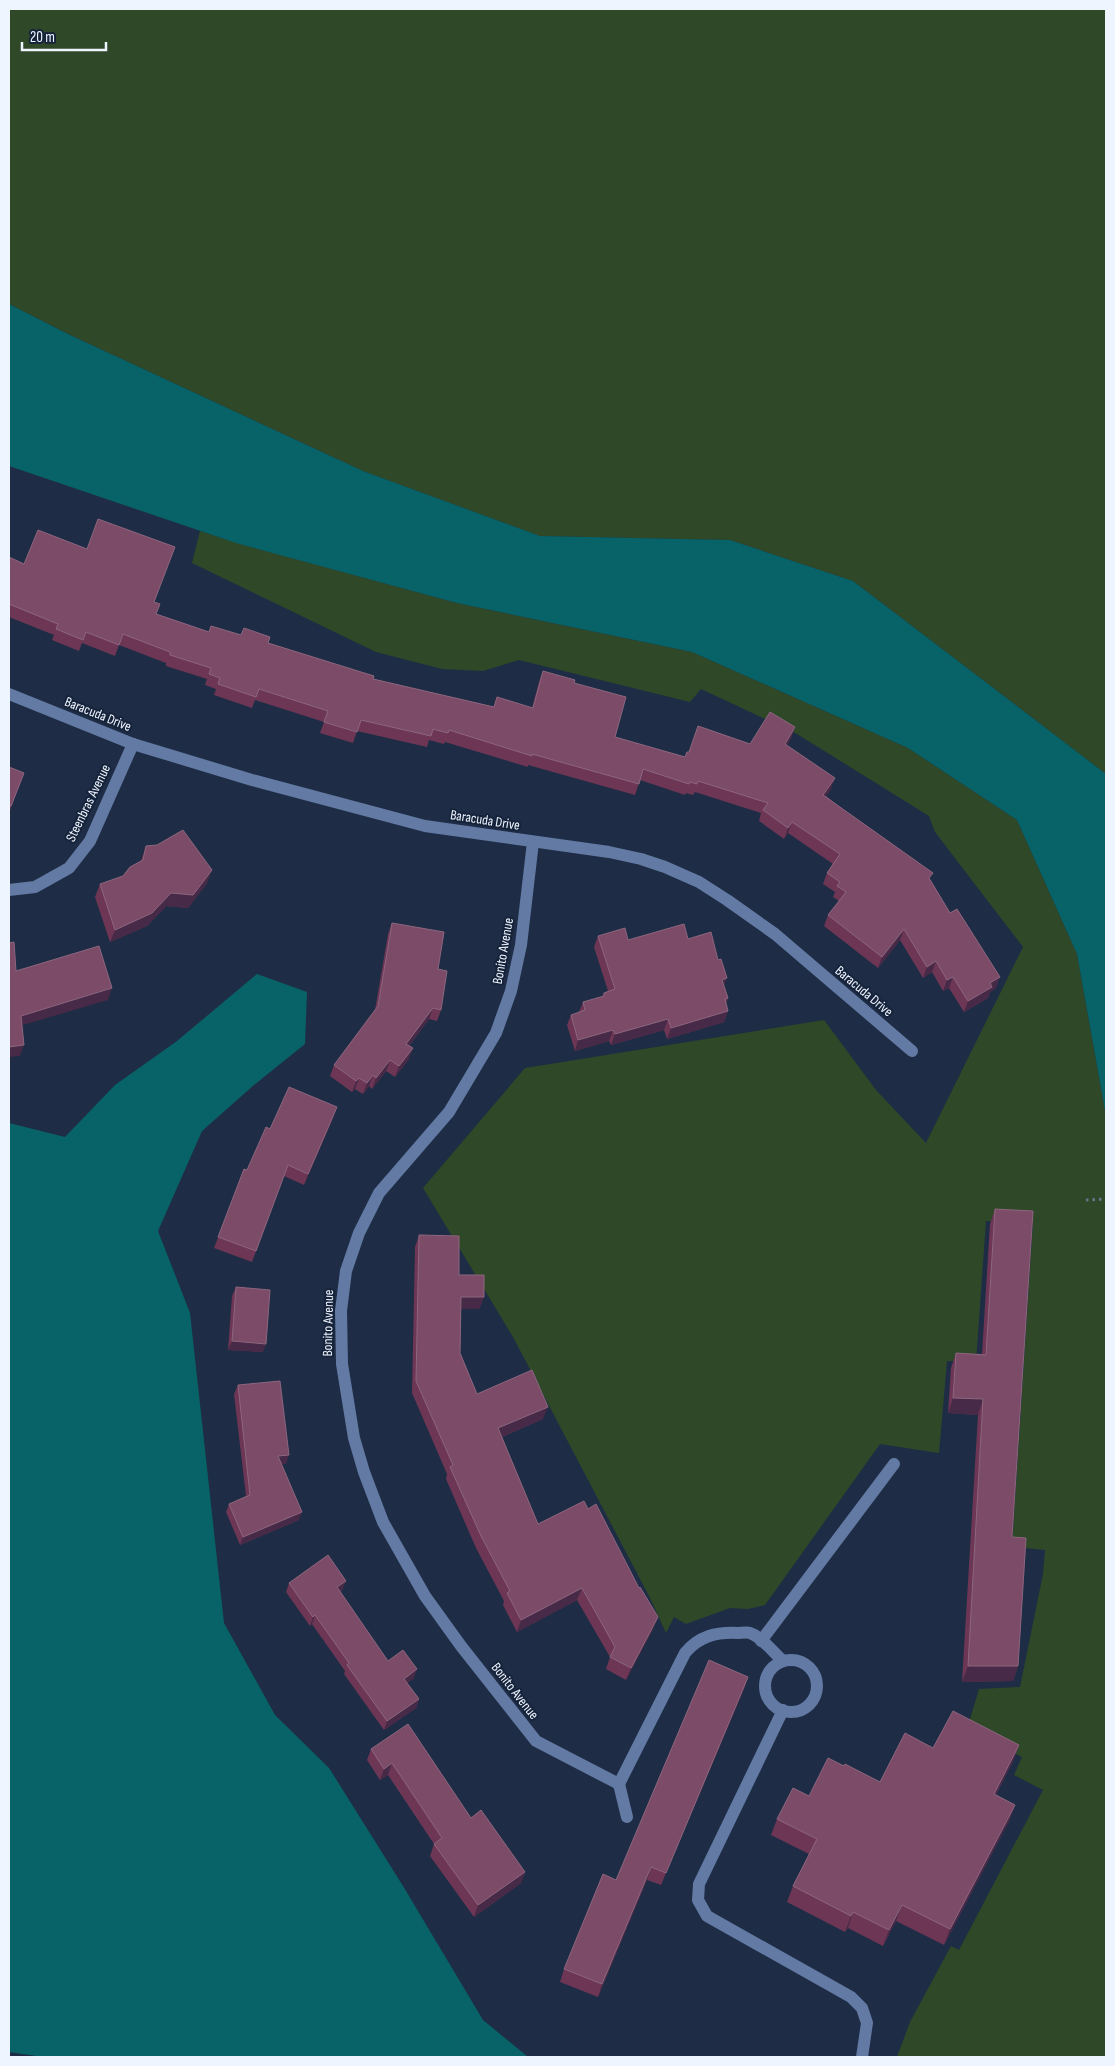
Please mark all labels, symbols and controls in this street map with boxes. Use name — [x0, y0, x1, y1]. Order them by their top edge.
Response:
scale bar — [22, 20, 106, 52]
text: 20 m — [30, 28, 55, 47]
street label: Baracuda Drive — [62, 693, 134, 735]
street label: Steenbras Avenue — [62, 762, 114, 844]
street label: Baracuda Drive — [449, 806, 521, 834]
street label: Bonito Avenue — [489, 917, 517, 985]
street label: Baracuda Drive — [832, 962, 896, 1020]
street label: Bonito Avenue — [319, 1289, 337, 1357]
street label: Bonito Avenue — [488, 1659, 542, 1723]

